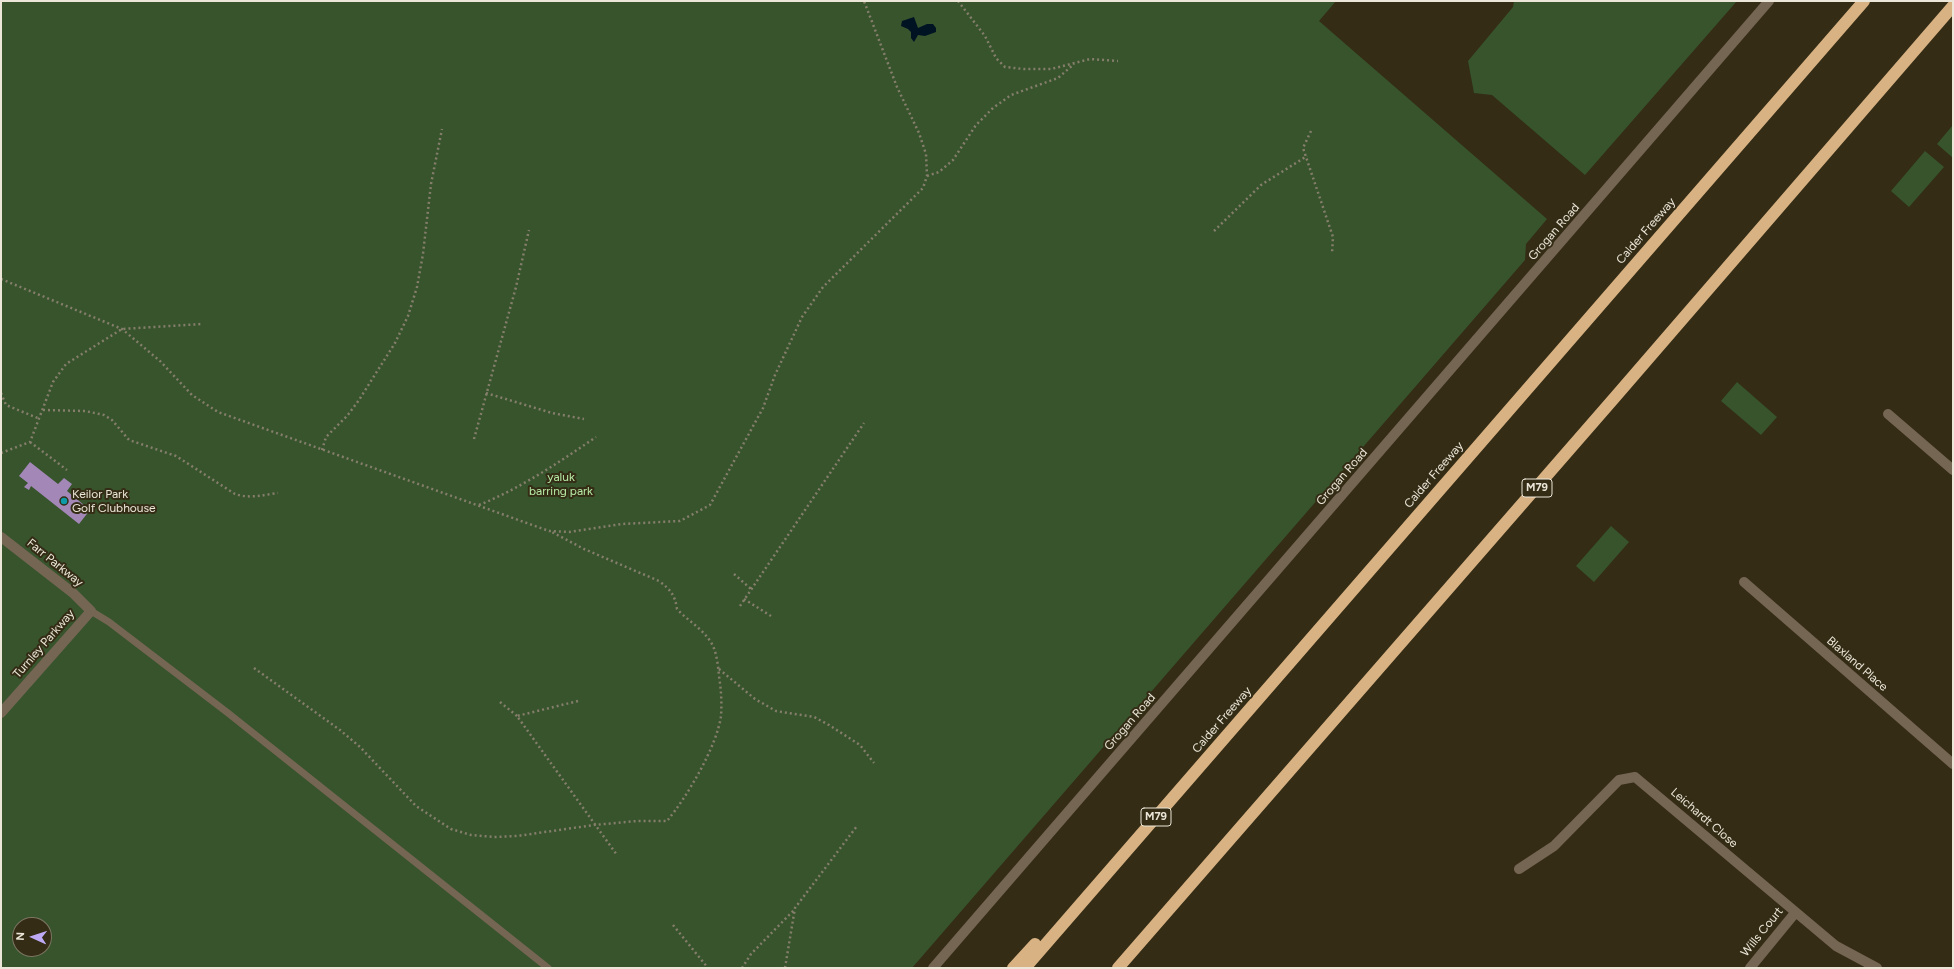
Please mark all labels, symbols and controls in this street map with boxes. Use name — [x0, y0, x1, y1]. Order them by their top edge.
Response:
street label: Calder Freeway — [1613, 195, 1679, 267]
street label: Grogan Road — [1525, 201, 1583, 263]
street label: Calder Freeway — [1401, 439, 1467, 511]
street label: Grogan Road — [1313, 446, 1371, 508]
park label: yaluk barring park — [529, 470, 593, 498]
road number: M79 — [1522, 479, 1552, 497]
place label: Keilor Park Golf Clubhouse — [72, 487, 156, 515]
marker: Keilor Park Golf Clubhouse — [59, 496, 69, 506]
street label: Farr Parkway — [24, 536, 86, 590]
street label: Turnley Parkway — [10, 607, 78, 681]
street label: Blaxland Place — [1824, 634, 1890, 694]
street label: Calder Freeway — [1189, 684, 1255, 756]
street label: Grogan Road — [1101, 691, 1159, 753]
street label: Leichardt Close — [1668, 785, 1740, 851]
road number: M79 — [1141, 808, 1171, 826]
street label: Wills Court — [1738, 905, 1786, 959]
north arrow — [12, 917, 52, 957]
text: N — [14, 932, 27, 941]

